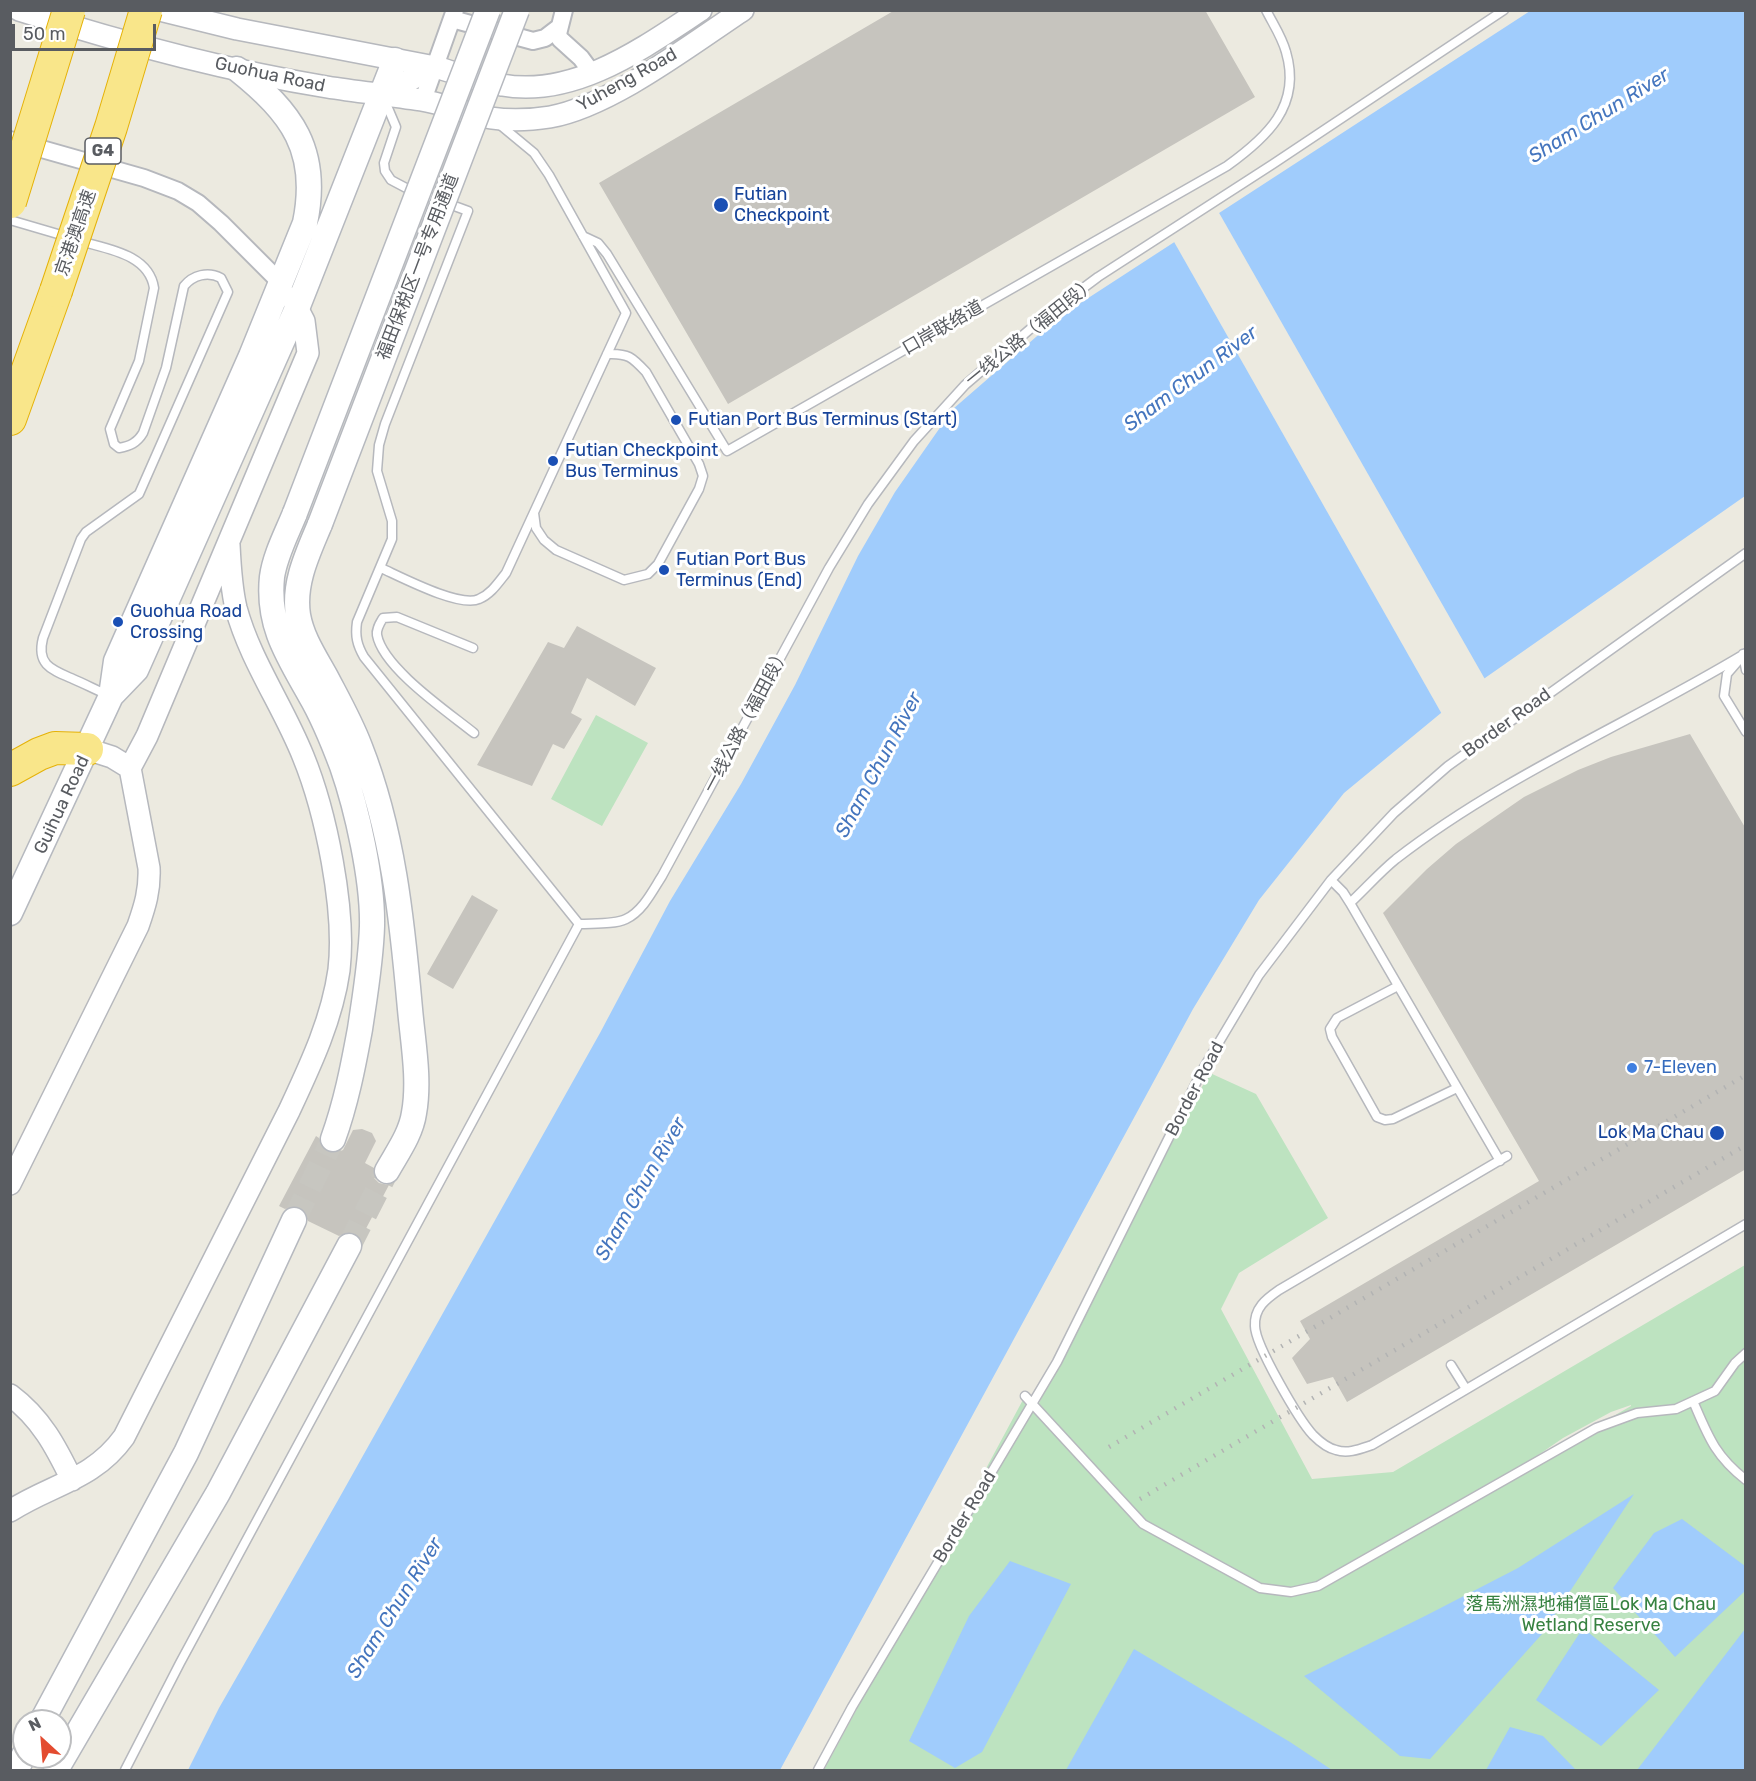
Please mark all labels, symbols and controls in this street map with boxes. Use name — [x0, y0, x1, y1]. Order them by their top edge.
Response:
scale bar — [15, 12, 159, 50]
text: 50 m — [23, 23, 66, 45]
street label: Yuheng Road — [573, 44, 681, 116]
street label: Guohua Road — [213, 53, 327, 97]
water label: Sham Chun River — [1524, 63, 1674, 169]
road number: G4 — [85, 138, 121, 164]
street label: 福田保税区一号专用通道 — [372, 171, 464, 363]
place label: Futian Checkpoint — [734, 184, 829, 226]
street label: 京港澳高速 — [51, 187, 101, 279]
marker: Futian Checkpoint — [712, 196, 730, 214]
street label: 一线公路（福田段） — [961, 273, 1101, 391]
street label: 口岸联络道 — [899, 296, 987, 360]
water label: Sham Chun River — [1119, 321, 1263, 437]
place label: Futian Port Bus Terminus (Start) — [688, 409, 957, 431]
marker: Futian Port Bus Terminus (Start) — [669, 413, 683, 427]
place label: Futian Checkpoint Bus Terminus — [565, 440, 718, 482]
marker: Futian Checkpoint Bus Terminus — [546, 454, 560, 468]
place label: Futian Port Bus Terminus (End) — [676, 549, 806, 592]
marker: Futian Port Bus Terminus (End) — [657, 563, 671, 577]
place label: Guohua Road Crossing — [130, 601, 242, 644]
marker: Guohua Road Crossing — [111, 615, 125, 629]
street label: 一线公路（福田段） — [699, 643, 795, 797]
street label: Border Road — [1459, 684, 1555, 762]
water label: Sham Chun River — [831, 688, 927, 842]
street label: Guihua Road — [30, 752, 94, 858]
street label: Border Road — [1161, 1038, 1229, 1140]
place label: 7-Eleven — [1644, 1057, 1717, 1079]
marker: 7-Eleven — [1625, 1061, 1639, 1075]
water label: Sham Chun River — [590, 1113, 692, 1265]
place label: Lok Ma Chau — [1598, 1122, 1704, 1144]
marker: Lok Ma Chau — [1708, 1124, 1726, 1142]
street label: Border Road — [929, 1467, 1001, 1567]
water label: Sham Chun River — [342, 1533, 448, 1683]
park label: 落馬洲濕地補償區Lok Ma Chau Wetland Reserve — [1466, 1594, 1716, 1636]
north arrow — [12, 1709, 72, 1769]
text: N — [25, 1713, 44, 1735]

